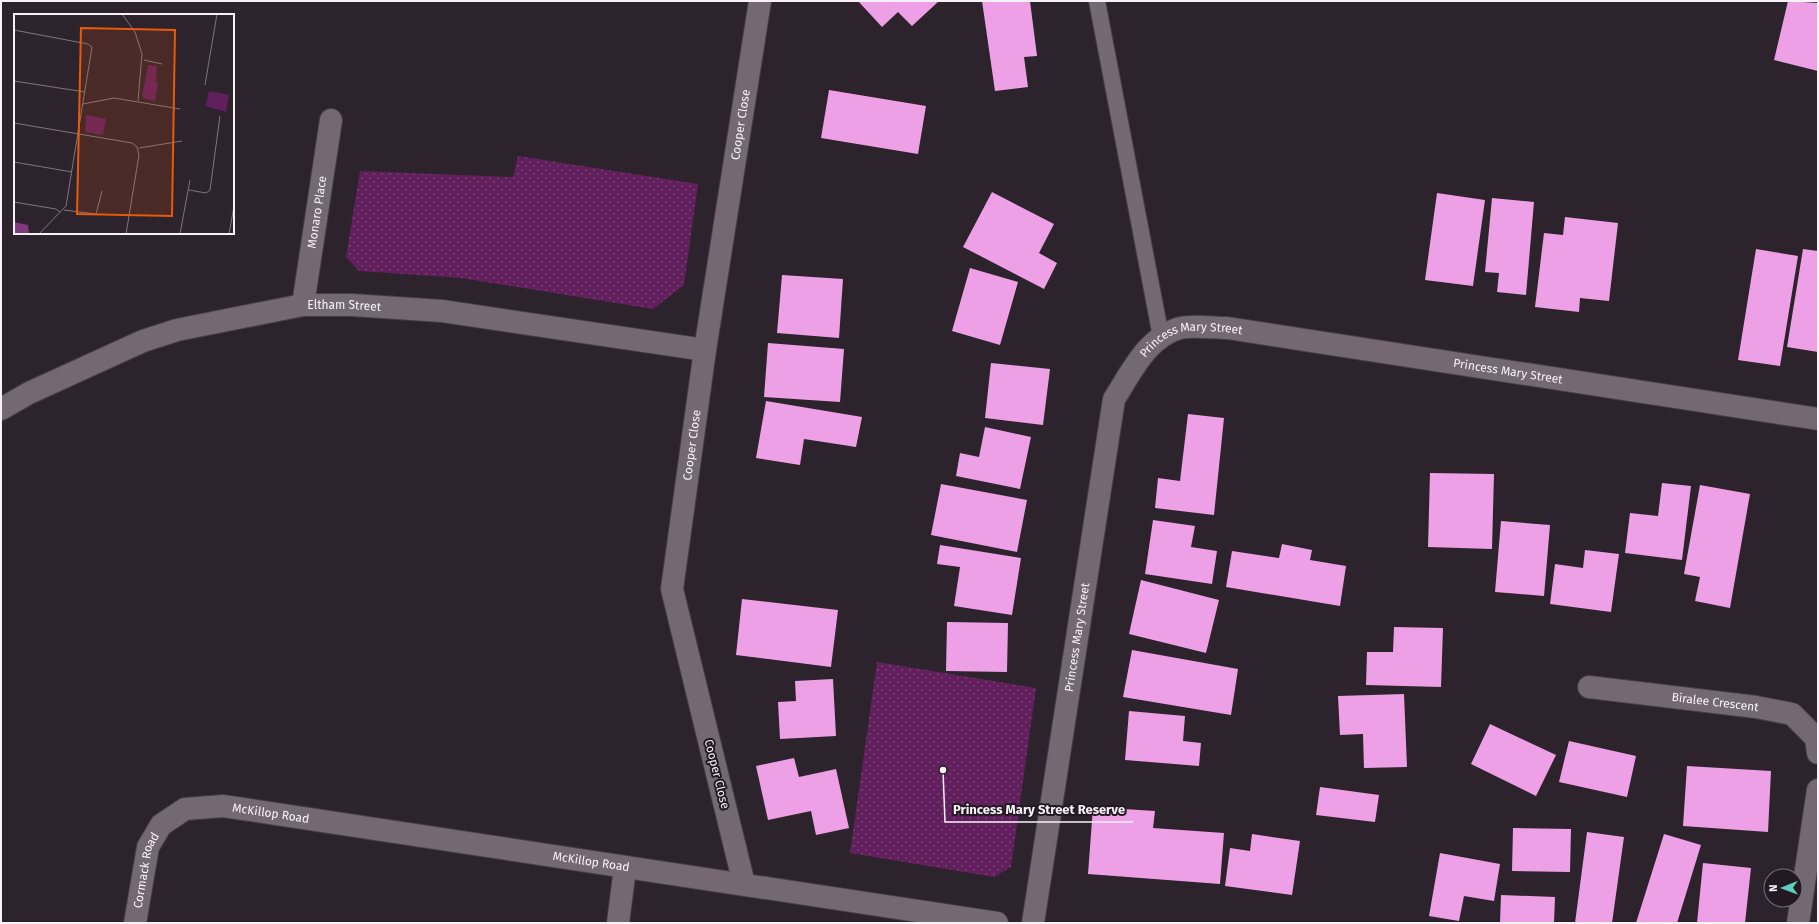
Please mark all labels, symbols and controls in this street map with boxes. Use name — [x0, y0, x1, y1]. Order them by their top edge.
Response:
inset map — [14, 14, 234, 234]
street label: Cooper Close — [728, 88, 753, 161]
street label: Monaro Place — [305, 175, 329, 249]
street label: Eltham Street — [307, 298, 382, 314]
street label: Princess Mary Street — [1137, 320, 1244, 360]
street label: Princess Mary Street — [1452, 356, 1564, 387]
street label: Cooper Close — [680, 409, 704, 481]
street label: Princess Mary Street — [1062, 581, 1093, 693]
street label: Biralee Crescent — [1671, 690, 1760, 714]
street label: Cooper Close — [702, 738, 732, 810]
callout: Princess Mary Street Reserve — [945, 797, 1133, 822]
street label: McKillop Road — [231, 801, 310, 826]
text: Princess Mary Street Reserve — [953, 802, 1125, 817]
street label: Cormack Road — [131, 830, 162, 909]
street label: McKillop Road — [552, 849, 631, 874]
north arrow — [1763, 868, 1803, 908]
text: N — [1767, 884, 1780, 892]

